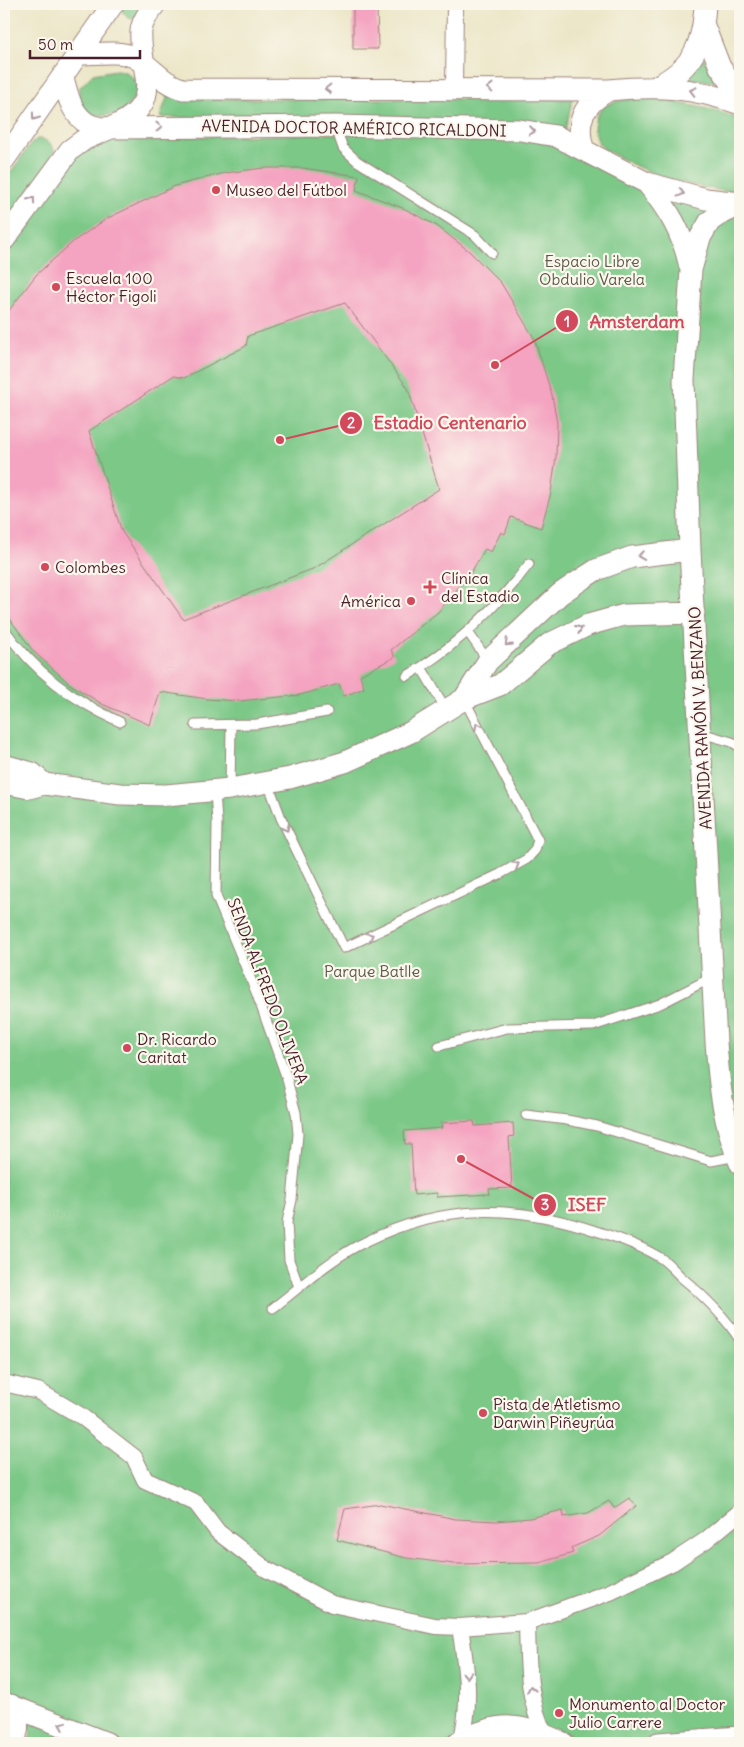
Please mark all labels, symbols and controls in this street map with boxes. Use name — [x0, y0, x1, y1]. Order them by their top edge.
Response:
scale bar — [30, 28, 140, 60]
text: 50 m — [38, 35, 73, 54]
one-way arrow — [486, 83, 494, 94]
one-way arrow — [323, 84, 331, 95]
one-way arrow — [689, 86, 698, 97]
one-way arrow — [32, 111, 41, 121]
street label: AVENIDA DOCTOR AMÉRICO RICALDONI — [201, 115, 507, 141]
one-way arrow — [156, 121, 164, 132]
one-way arrow — [528, 125, 536, 136]
place label: Museo del Fútbol — [226, 180, 347, 200]
marker: Museo del Fútbol — [210, 184, 222, 196]
one-way arrow — [676, 187, 685, 198]
one-way arrow — [26, 196, 35, 206]
park label: Espacio Libre Obdulio Varela — [539, 251, 645, 289]
place label: Escuela 100 Héctor Figoli — [66, 268, 157, 306]
marker: Escuela 100 Héctor Figoli — [50, 281, 62, 293]
callout: Amsterdam — [554, 305, 694, 338]
text: Amsterdam — [590, 310, 685, 333]
text: 1 — [564, 312, 570, 331]
callout: Estadio Centenario — [339, 407, 537, 440]
text: Estadio Centenario — [373, 411, 527, 434]
text: 2 — [347, 413, 355, 432]
one-way arrow — [637, 550, 645, 561]
place label: Colombes — [55, 557, 126, 577]
marker: Colombes — [39, 561, 51, 573]
place label: Clínica del Estadio — [441, 568, 519, 606]
marker: Clínica del Estadio — [423, 580, 437, 594]
place label: América — [341, 591, 401, 611]
marker: América — [405, 595, 417, 607]
street label: AVENIDA RAMÓN V. BENZANO — [684, 606, 716, 830]
one-way arrow — [574, 624, 583, 635]
one-way arrow — [504, 637, 513, 646]
one-way arrow — [474, 722, 484, 731]
one-way arrow — [280, 823, 290, 832]
one-way arrow — [511, 861, 520, 871]
street label: SENDA ALFREDO OLIVERA — [223, 895, 313, 1087]
one-way arrow — [365, 931, 374, 942]
park label: Parque Batlle — [324, 961, 420, 981]
place label: Dr. Ricardo Caritat — [137, 1029, 217, 1067]
marker: Dr. Ricardo Caritat — [121, 1042, 133, 1054]
callout: ISEF — [533, 1188, 616, 1221]
text: ISEF — [568, 1193, 607, 1216]
text: 3 — [541, 1195, 549, 1214]
place label: Pista de Atletismo Darwin Piñeyrúa — [493, 1394, 621, 1432]
marker: Pista de Atletismo Darwin Piñeyrúa — [477, 1407, 489, 1419]
one-way arrow — [462, 1671, 473, 1679]
one-way arrow — [526, 1685, 536, 1694]
place label: Monumento al Doctor Julio Carrere — [569, 1694, 726, 1732]
marker: Monumento al Doctor Julio Carrere — [553, 1707, 565, 1719]
one-way arrow — [58, 1721, 66, 1731]

